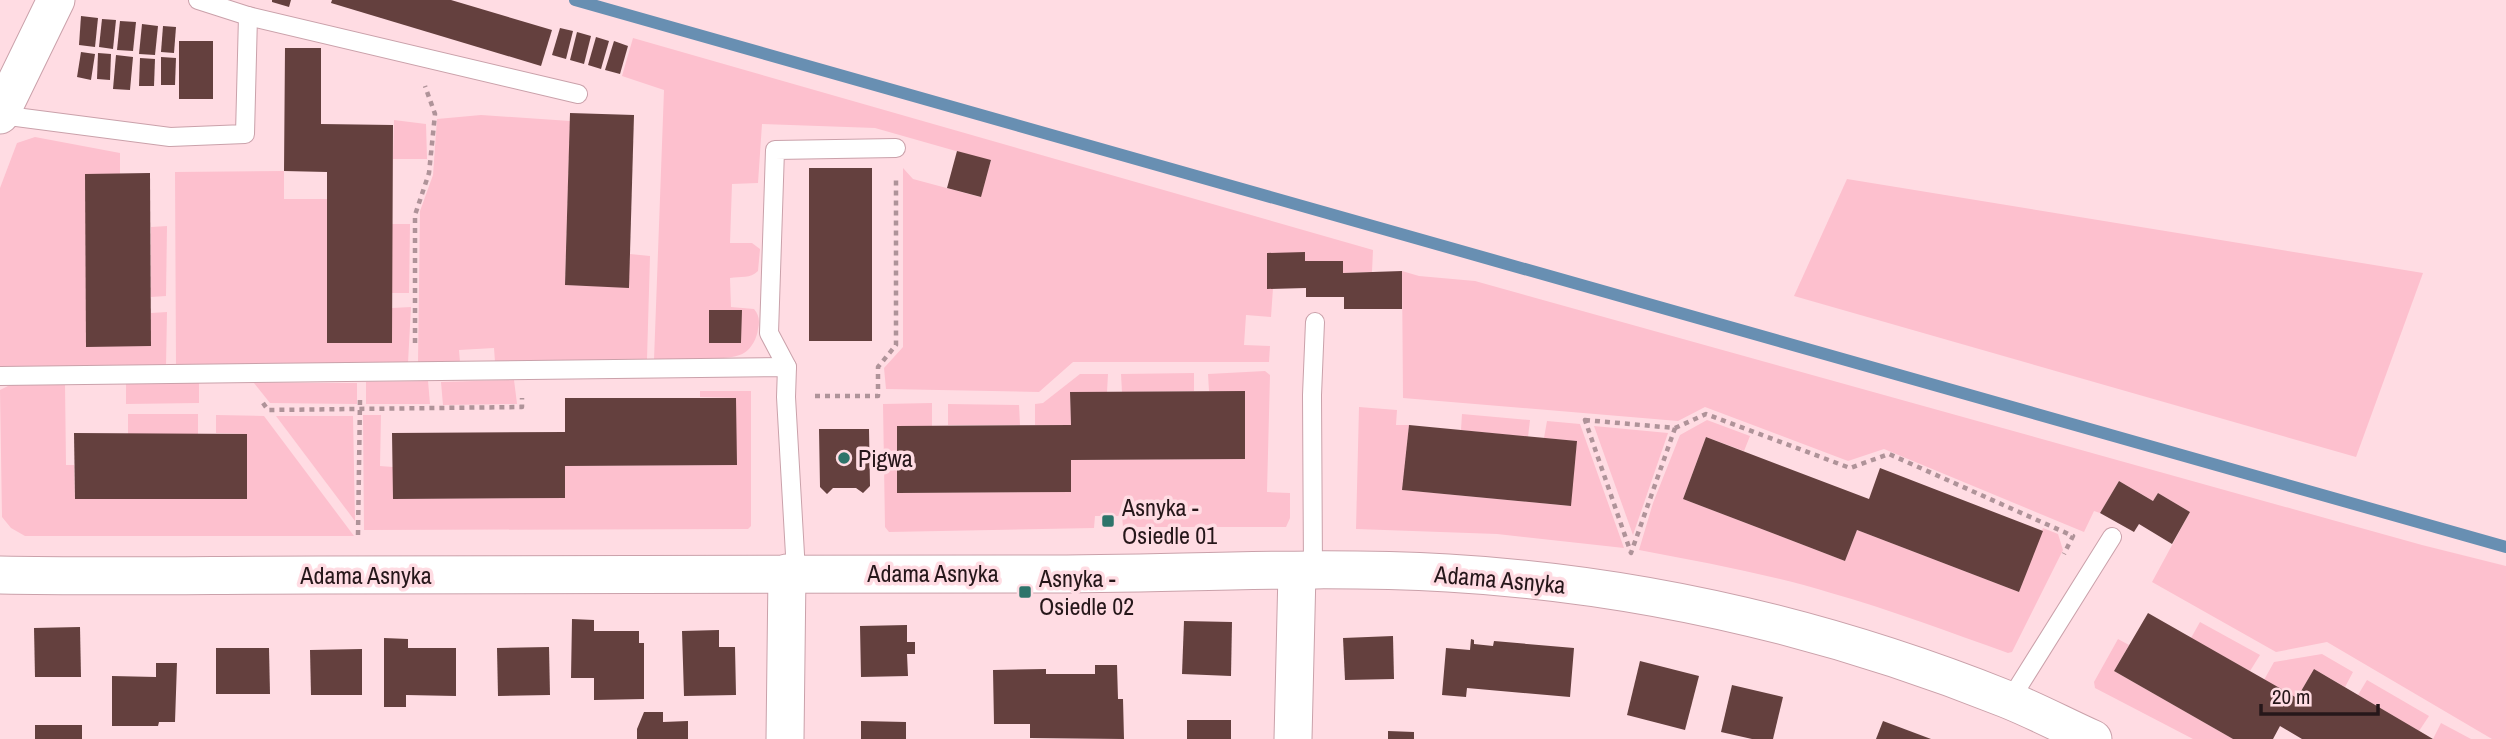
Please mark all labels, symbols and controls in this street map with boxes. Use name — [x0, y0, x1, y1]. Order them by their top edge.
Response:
place label: Pigwa — [858, 442, 913, 474]
marker: Pigwa — [836, 450, 852, 466]
place label: Asnyka - Osiedle 01 — [1121, 491, 1217, 551]
marker: Asnyka - Osiedle 01 — [1100, 513, 1116, 529]
street label: Adama Asnyka — [866, 557, 999, 589]
street label: Adama Asnyka — [1432, 557, 1567, 601]
street label: Adama Asnyka — [299, 559, 432, 591]
place label: Asnyka - Osiedle 02 — [1038, 562, 1134, 622]
marker: Asnyka - Osiedle 02 — [1017, 584, 1033, 600]
scale bar — [2261, 672, 2378, 716]
text: 20 m — [2272, 682, 2310, 711]

